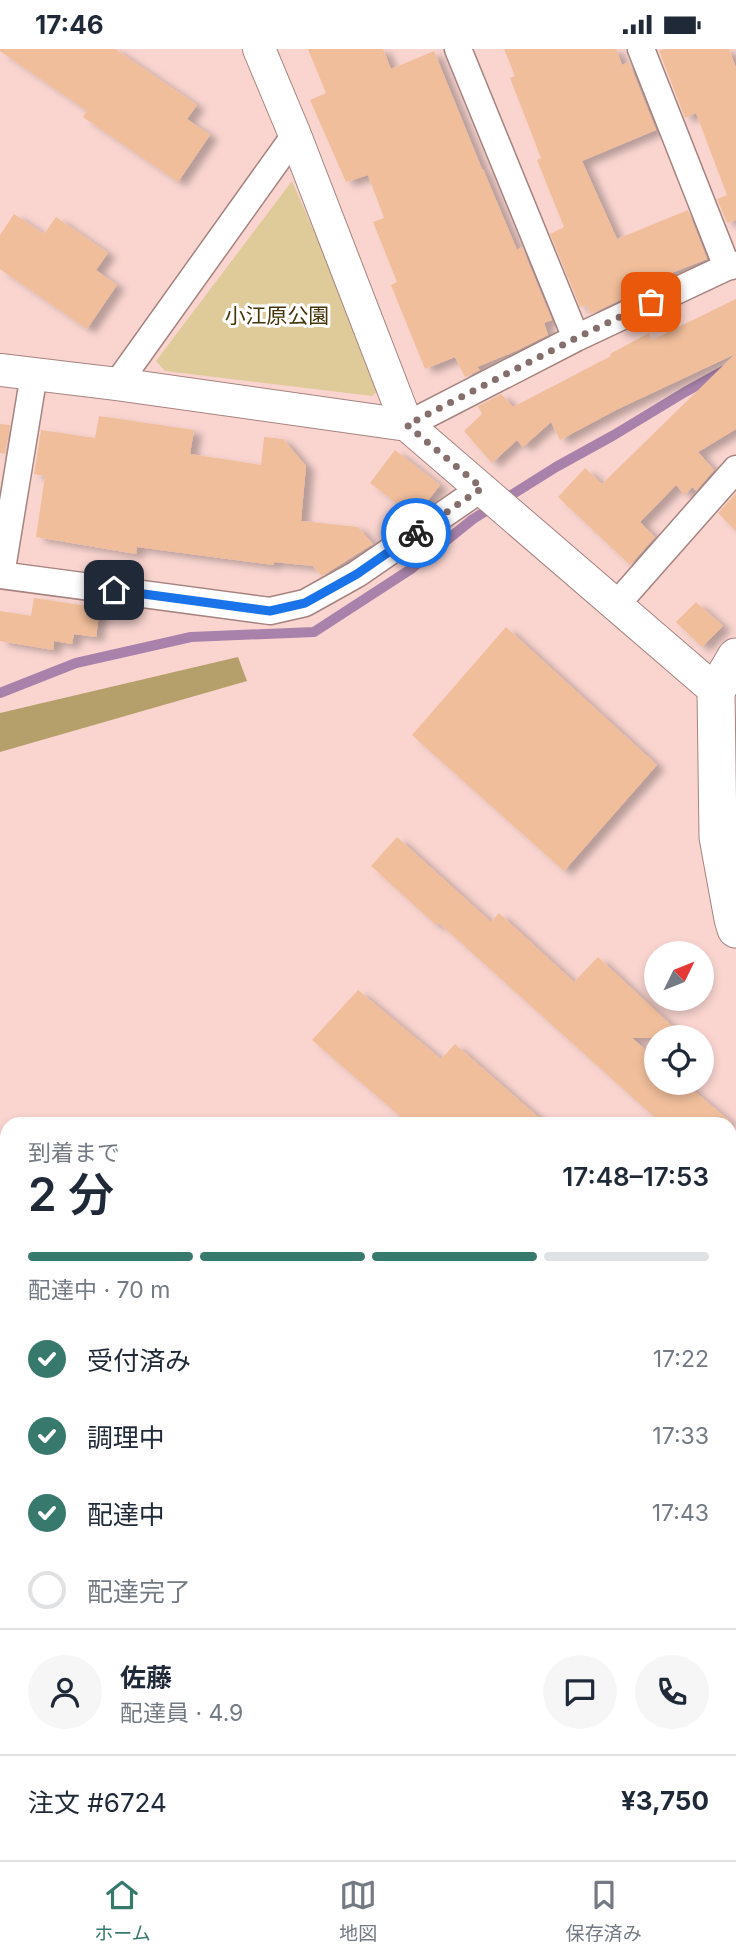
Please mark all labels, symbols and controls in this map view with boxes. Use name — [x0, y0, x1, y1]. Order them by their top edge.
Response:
text: 17:46 — [35, 9, 104, 40]
pin — [621, 272, 681, 332]
icon: bag — [632, 283, 670, 321]
park label: 小江原公園 — [225, 303, 330, 328]
courier — [381, 498, 451, 568]
icon: bike — [397, 514, 435, 552]
pin — [84, 560, 144, 620]
icon: home — [95, 571, 133, 609]
north arrow — [644, 941, 714, 1011]
map controls — [644, 941, 714, 1095]
button: locate — [644, 1025, 714, 1095]
text: 到着まで — [28, 1139, 120, 1167]
text: 17:48–17:53 — [562, 1161, 709, 1192]
text: 2 分 — [28, 1166, 114, 1222]
text: 配達中 · 70 m — [28, 1276, 170, 1304]
icon: check — [28, 1340, 66, 1378]
text: 受付済み — [87, 1345, 191, 1376]
text: 17:22 — [653, 1345, 709, 1373]
icon: check — [28, 1417, 66, 1455]
text: 調理中 — [87, 1422, 165, 1453]
text: 17:33 — [652, 1422, 709, 1450]
icon: check — [28, 1494, 66, 1532]
text: 配達中 — [87, 1499, 165, 1530]
text: 17:43 — [652, 1499, 709, 1527]
text: 配達完了 — [87, 1576, 191, 1607]
button: person — [28, 1655, 102, 1729]
button: chat — [543, 1655, 617, 1729]
button: phone — [635, 1655, 709, 1729]
text: 佐藤 — [120, 1662, 172, 1693]
text: 配達員 · 4.9 — [120, 1699, 243, 1727]
text: ¥3,750 — [621, 1785, 709, 1816]
text: 注文 #6724 — [28, 1787, 167, 1818]
tab: ホーム — [94, 1876, 151, 1945]
tab: 地図 — [339, 1876, 377, 1945]
tab: 保存済み — [566, 1876, 642, 1945]

